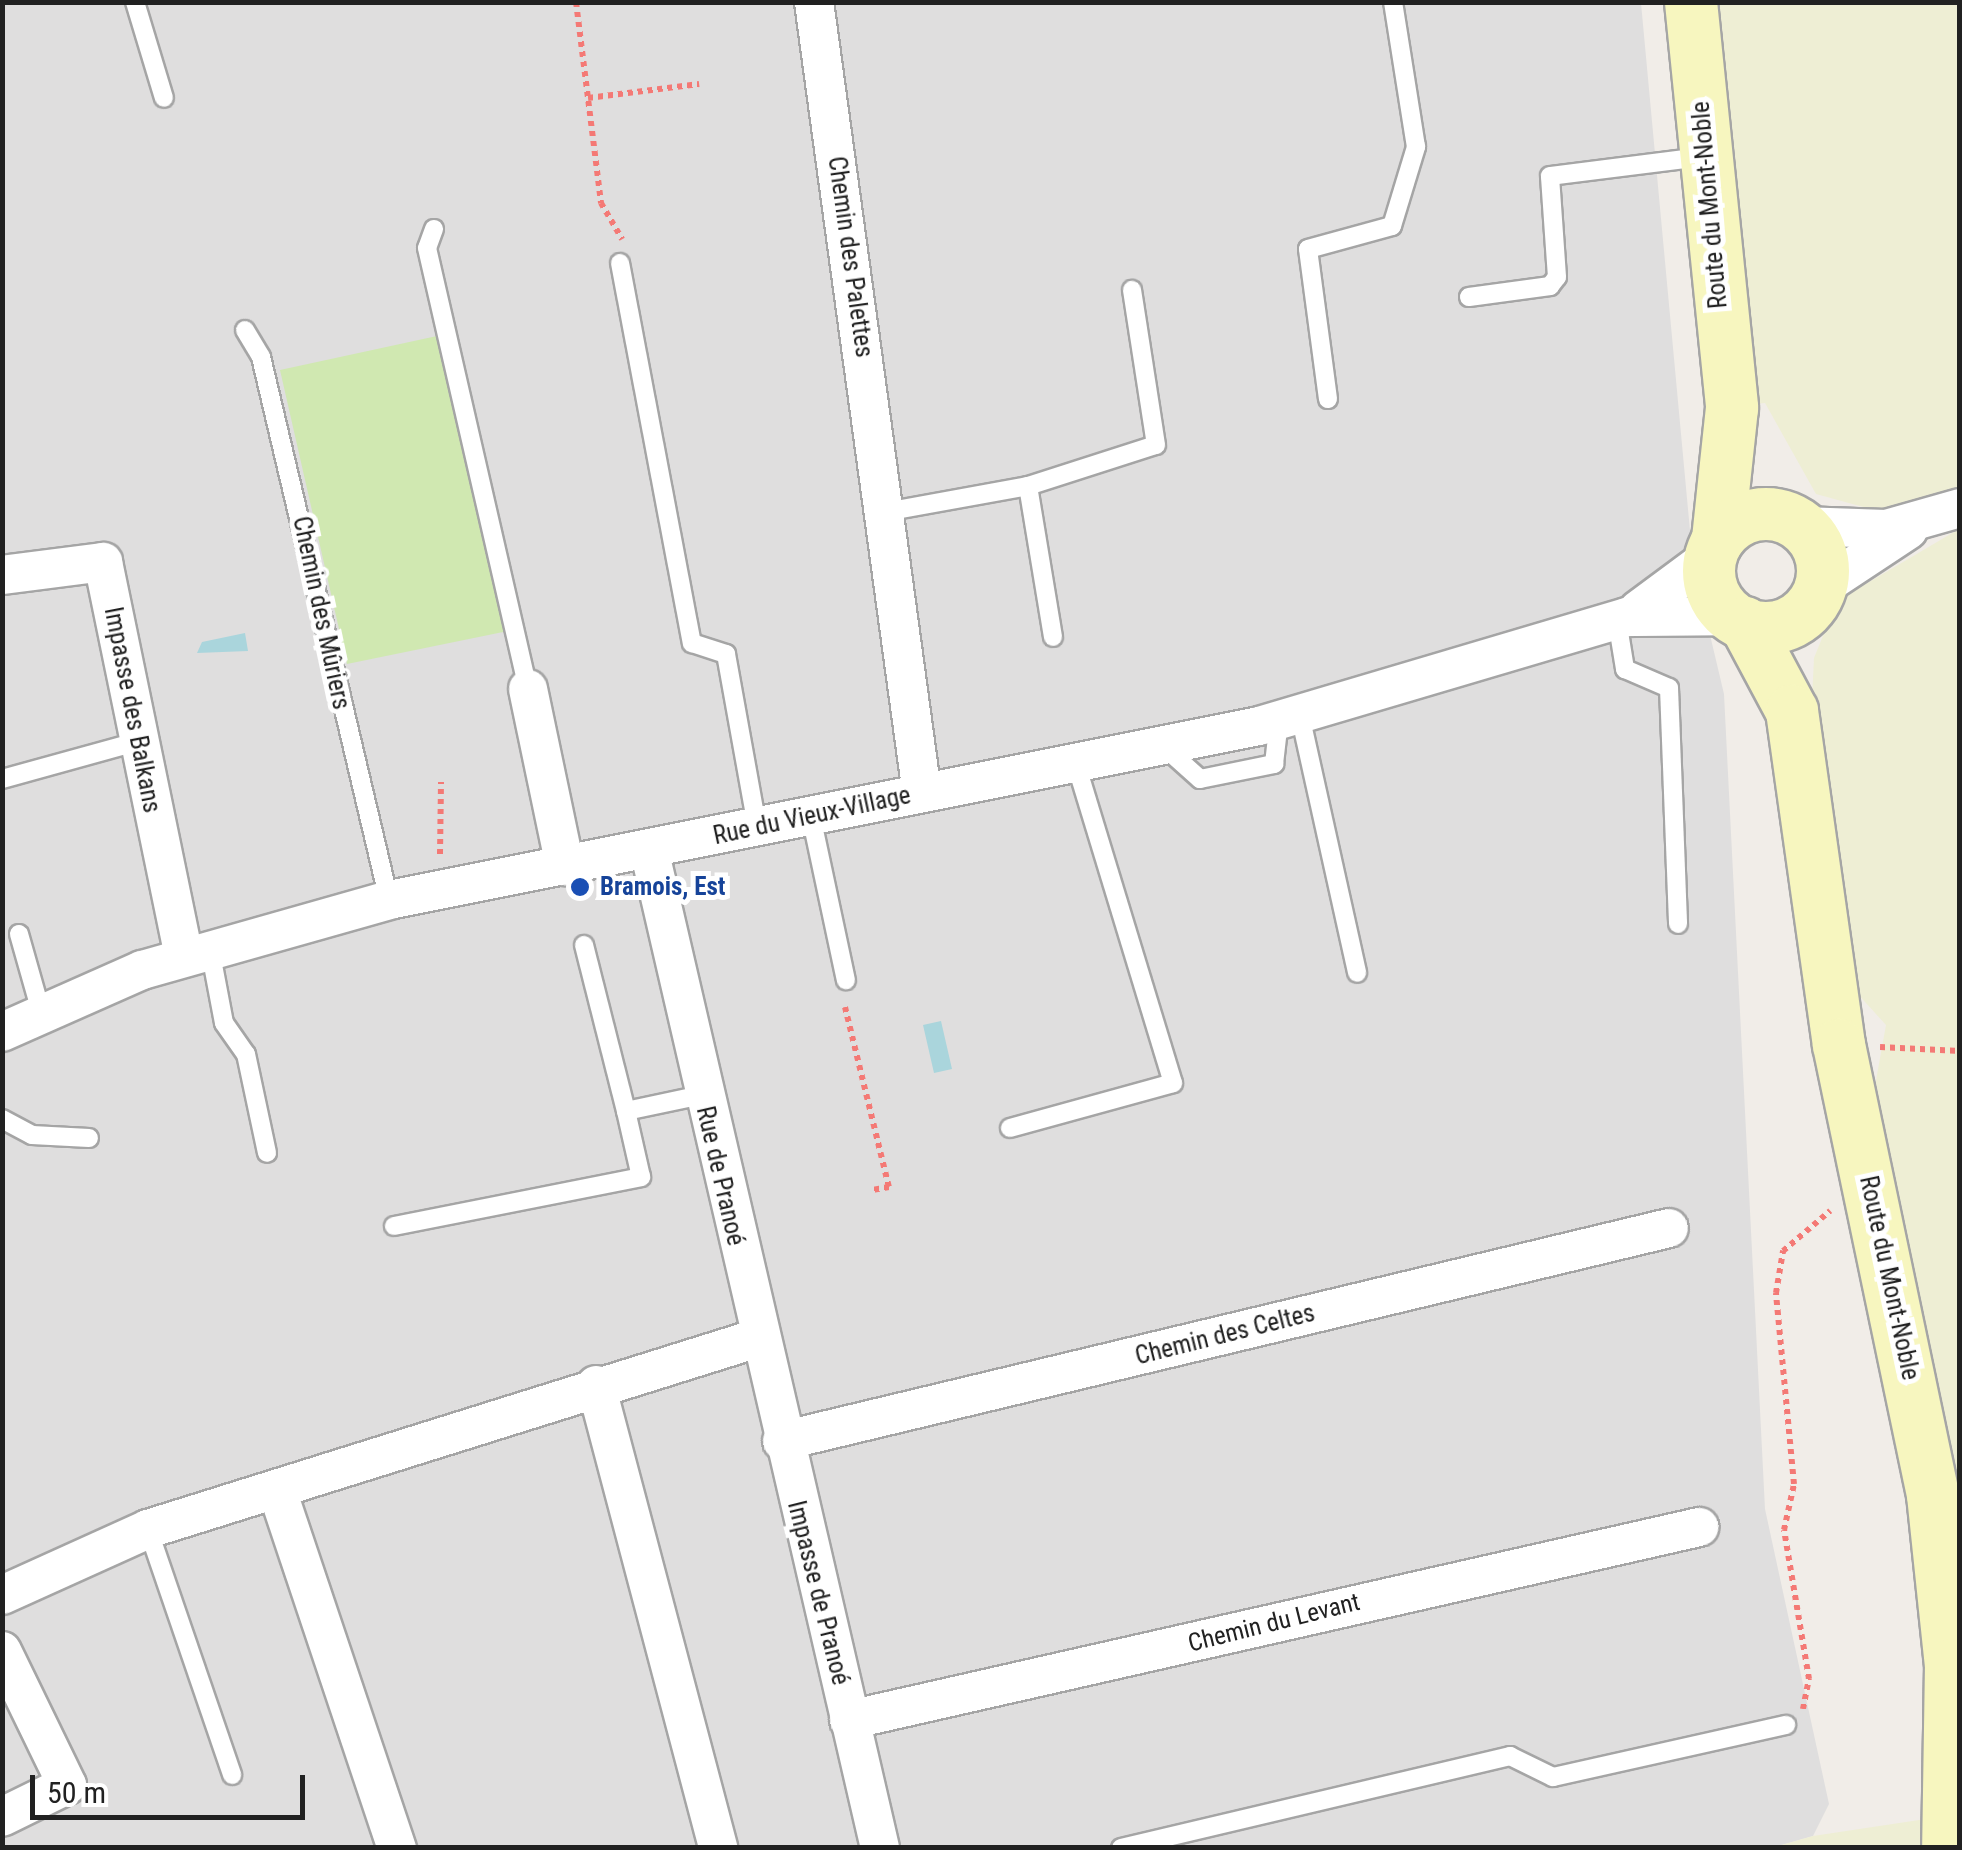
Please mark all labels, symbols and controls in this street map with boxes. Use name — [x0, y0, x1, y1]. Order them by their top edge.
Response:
street label: Route du Mont-Noble — [1686, 100, 1734, 310]
street label: Chemin des Palettes — [821, 155, 879, 359]
street label: Chemin des Mûriers — [286, 514, 356, 712]
street label: Impasse des Balkans — [97, 605, 167, 815]
street label: Rue du Vieux-Village — [711, 780, 913, 852]
place label: Bramois, Est — [600, 872, 726, 902]
marker: Bramois, Est — [569, 876, 591, 898]
street label: Rue de Pranoé — [689, 1103, 751, 1249]
street label: Route du Mont-Noble — [1853, 1173, 1925, 1383]
street label: Chemin des Celtes — [1132, 1298, 1318, 1372]
street label: Impasse de Pranoé — [781, 1498, 855, 1688]
street label: Chemin du Levant — [1185, 1587, 1363, 1659]
scale bar — [35, 1755, 310, 1817]
text: 50 m — [47, 1775, 106, 1810]

